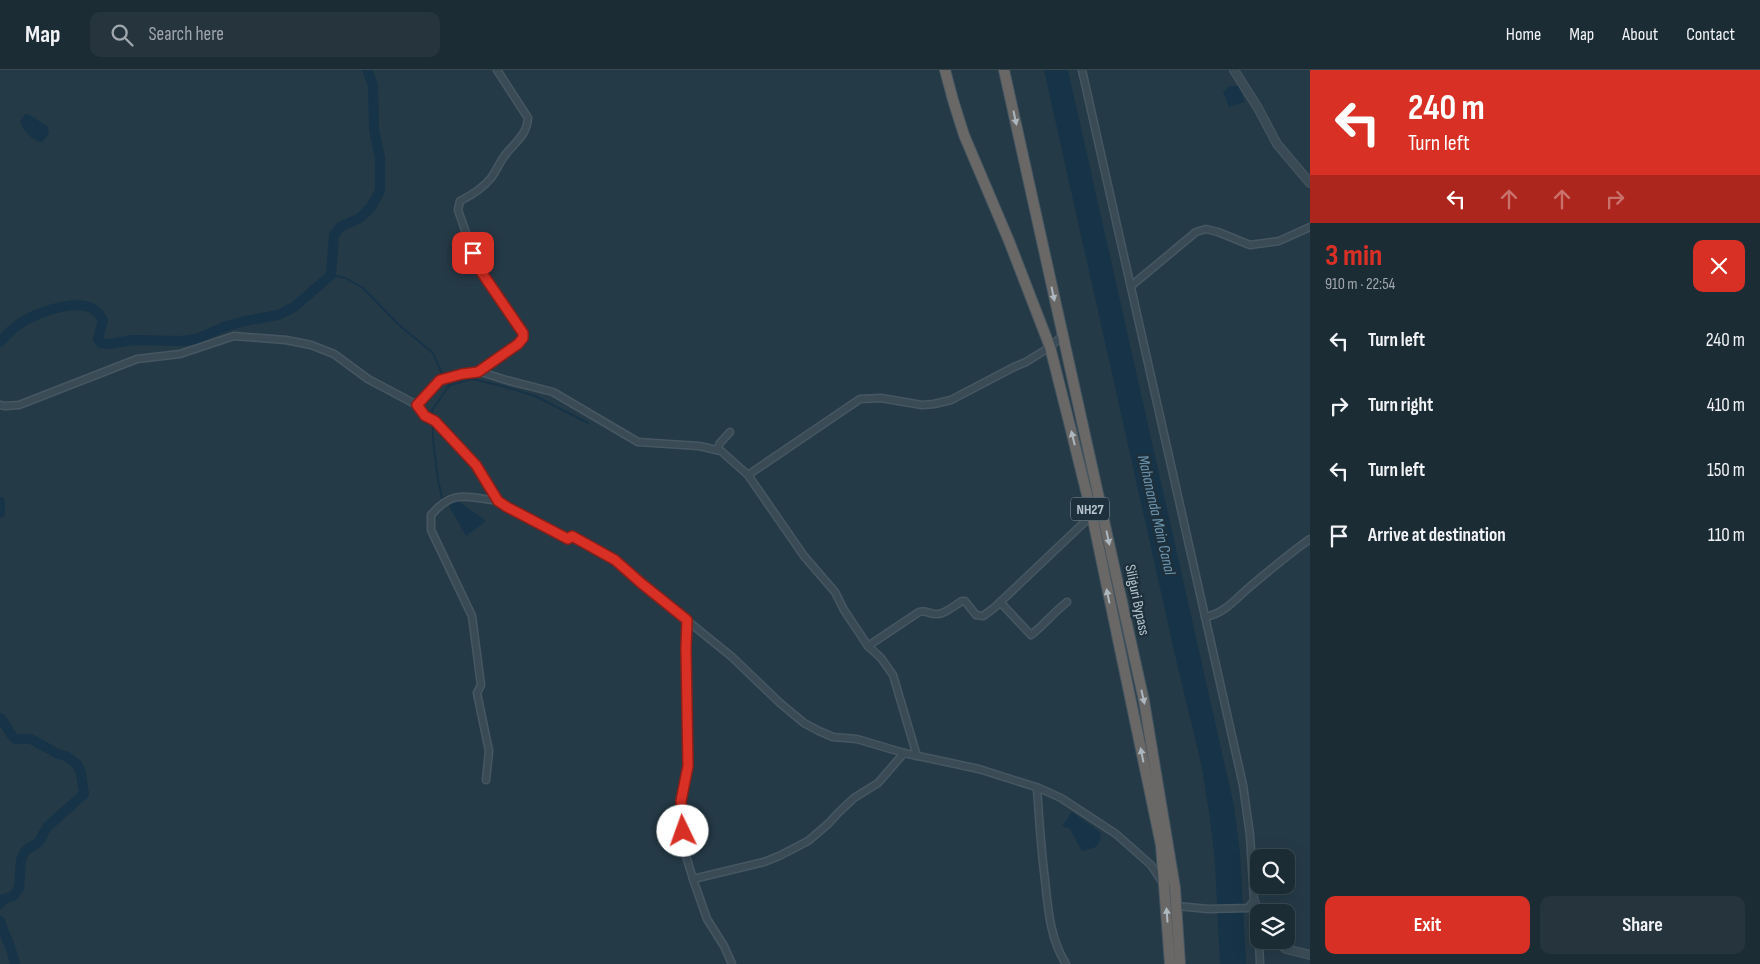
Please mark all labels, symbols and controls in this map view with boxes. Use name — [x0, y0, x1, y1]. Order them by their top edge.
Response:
search box — [90, 12, 440, 57]
text: Map — [25, 20, 60, 49]
icon: search — [108, 21, 136, 49]
text: Search here — [148, 23, 224, 46]
text: Home — [1506, 24, 1541, 45]
text: Map — [1569, 24, 1594, 45]
text: About — [1622, 24, 1658, 45]
text: Contact — [1686, 24, 1735, 45]
text: 240 m — [1408, 87, 1485, 130]
icon: left — [1325, 90, 1390, 155]
one-way arrow — [1011, 110, 1019, 125]
text: Turn left — [1408, 130, 1470, 157]
icon: left — [1442, 185, 1470, 213]
icon: ahead — [1495, 185, 1523, 213]
icon: ahead — [1548, 185, 1576, 213]
icon: right — [1601, 185, 1629, 213]
pin — [452, 232, 494, 274]
text: 3 min — [1325, 238, 1382, 274]
icon: arrive — [459, 239, 487, 267]
button: close — [1693, 240, 1745, 292]
text: 910 m · 22:54 — [1325, 275, 1395, 294]
one-way arrow — [1049, 286, 1057, 301]
icon: left — [1325, 327, 1353, 355]
text: Turn left — [1368, 329, 1425, 352]
text: 240 m — [1706, 329, 1745, 352]
icon: right — [1325, 392, 1353, 420]
text: Turn right — [1368, 394, 1433, 417]
text: 410 m — [1707, 394, 1745, 417]
one-way arrow — [1069, 430, 1077, 445]
water label: Mahananda Main Canal — [1133, 453, 1179, 578]
icon: left — [1325, 457, 1353, 485]
text: Turn left — [1368, 459, 1425, 482]
text: 150 m — [1707, 459, 1745, 482]
road number: NH27 — [1071, 498, 1109, 520]
icon: arrive — [1325, 522, 1353, 550]
text: Arrive at destination — [1368, 524, 1506, 547]
text: 110 m — [1708, 524, 1745, 547]
one-way arrow — [1104, 530, 1112, 545]
street label: Siliguri Bypass — [1120, 563, 1154, 637]
one-way arrow — [1104, 588, 1112, 604]
one-way arrow — [1139, 689, 1147, 704]
one-way arrow — [1138, 747, 1146, 763]
position arrow — [656, 804, 708, 856]
map controls — [1250, 849, 1295, 949]
button: search — [1250, 849, 1295, 894]
button: Exit — [1325, 896, 1530, 954]
button: Share — [1540, 896, 1745, 954]
button: layers — [1250, 904, 1295, 949]
one-way arrow — [1163, 907, 1171, 923]

